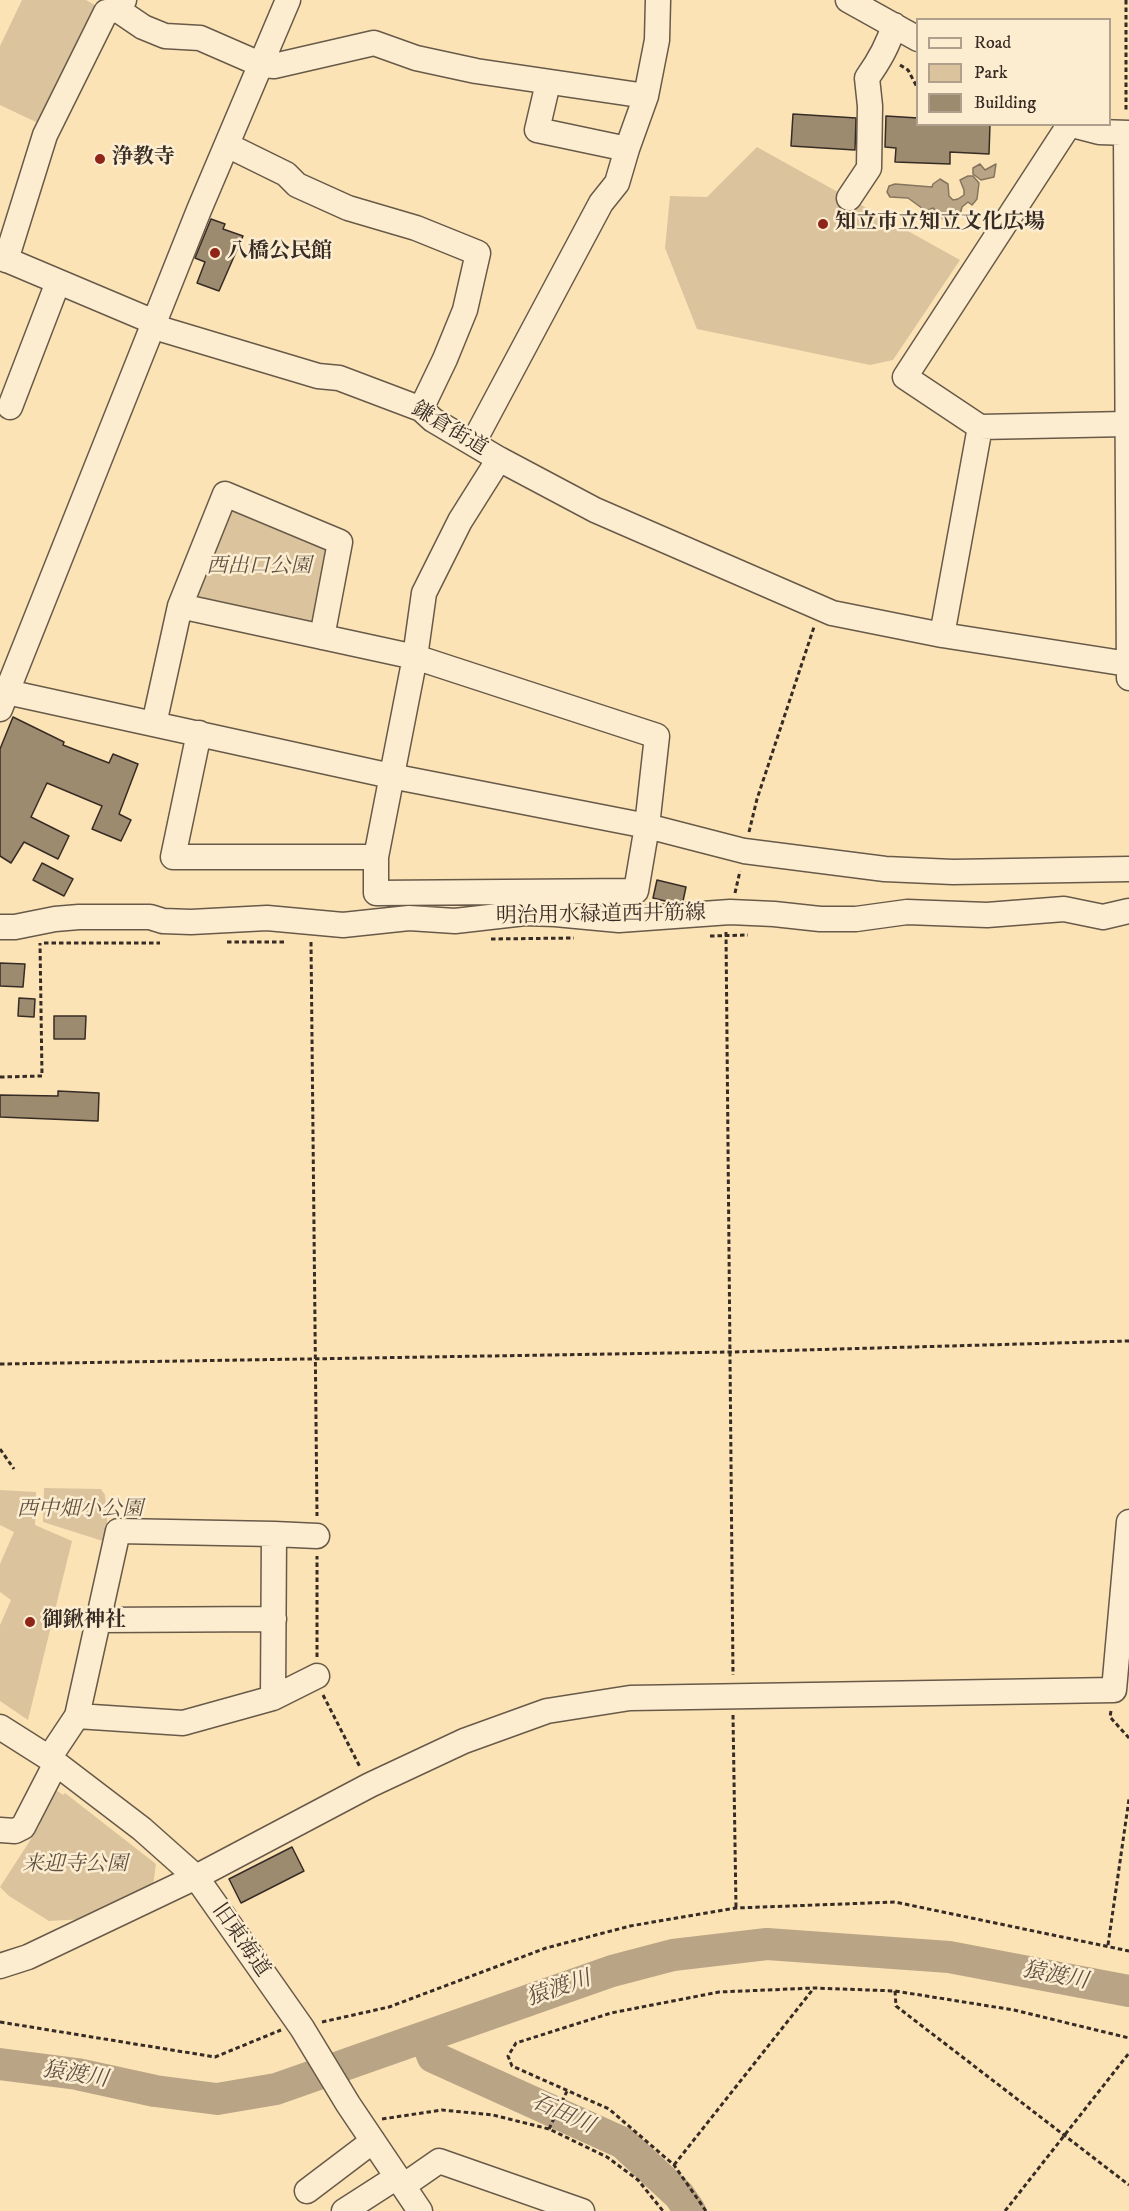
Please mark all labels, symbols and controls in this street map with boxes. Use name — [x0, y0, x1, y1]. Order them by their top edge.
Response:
legend — [916, 18, 1111, 126]
text: Road — [974, 32, 1011, 54]
text: Park — [974, 62, 1008, 84]
text: Building — [974, 92, 1036, 114]
place label: 浄教寺 — [112, 146, 175, 172]
marker: 浄教寺 — [93, 152, 107, 166]
place label: 知立市立知立文化広場 — [835, 211, 1045, 237]
marker: 知立市立知立文化広場 — [816, 217, 830, 231]
place label: 八橋公民館 — [227, 240, 332, 266]
marker: 八橋公民館 — [208, 246, 222, 260]
street label: 鎌倉街道 — [407, 398, 491, 462]
park label: 西出口公園 — [207, 555, 311, 581]
street label: 明治用水緑道西井筋線 — [496, 902, 706, 930]
park label: 西中畑小公園 — [17, 1498, 143, 1524]
place label: 御鍬神社 — [42, 1609, 126, 1635]
marker: 御鍬神社 — [23, 1615, 37, 1629]
park label: 来迎寺公園 — [23, 1853, 127, 1879]
street label: 旧東海道 — [206, 1899, 274, 1983]
water label: 猿渡川 — [1020, 1958, 1090, 1996]
water label: 猿渡川 — [524, 1967, 594, 2013]
water label: 猿渡川 — [40, 2058, 110, 2094]
water label: 石田川 — [526, 2090, 598, 2140]

